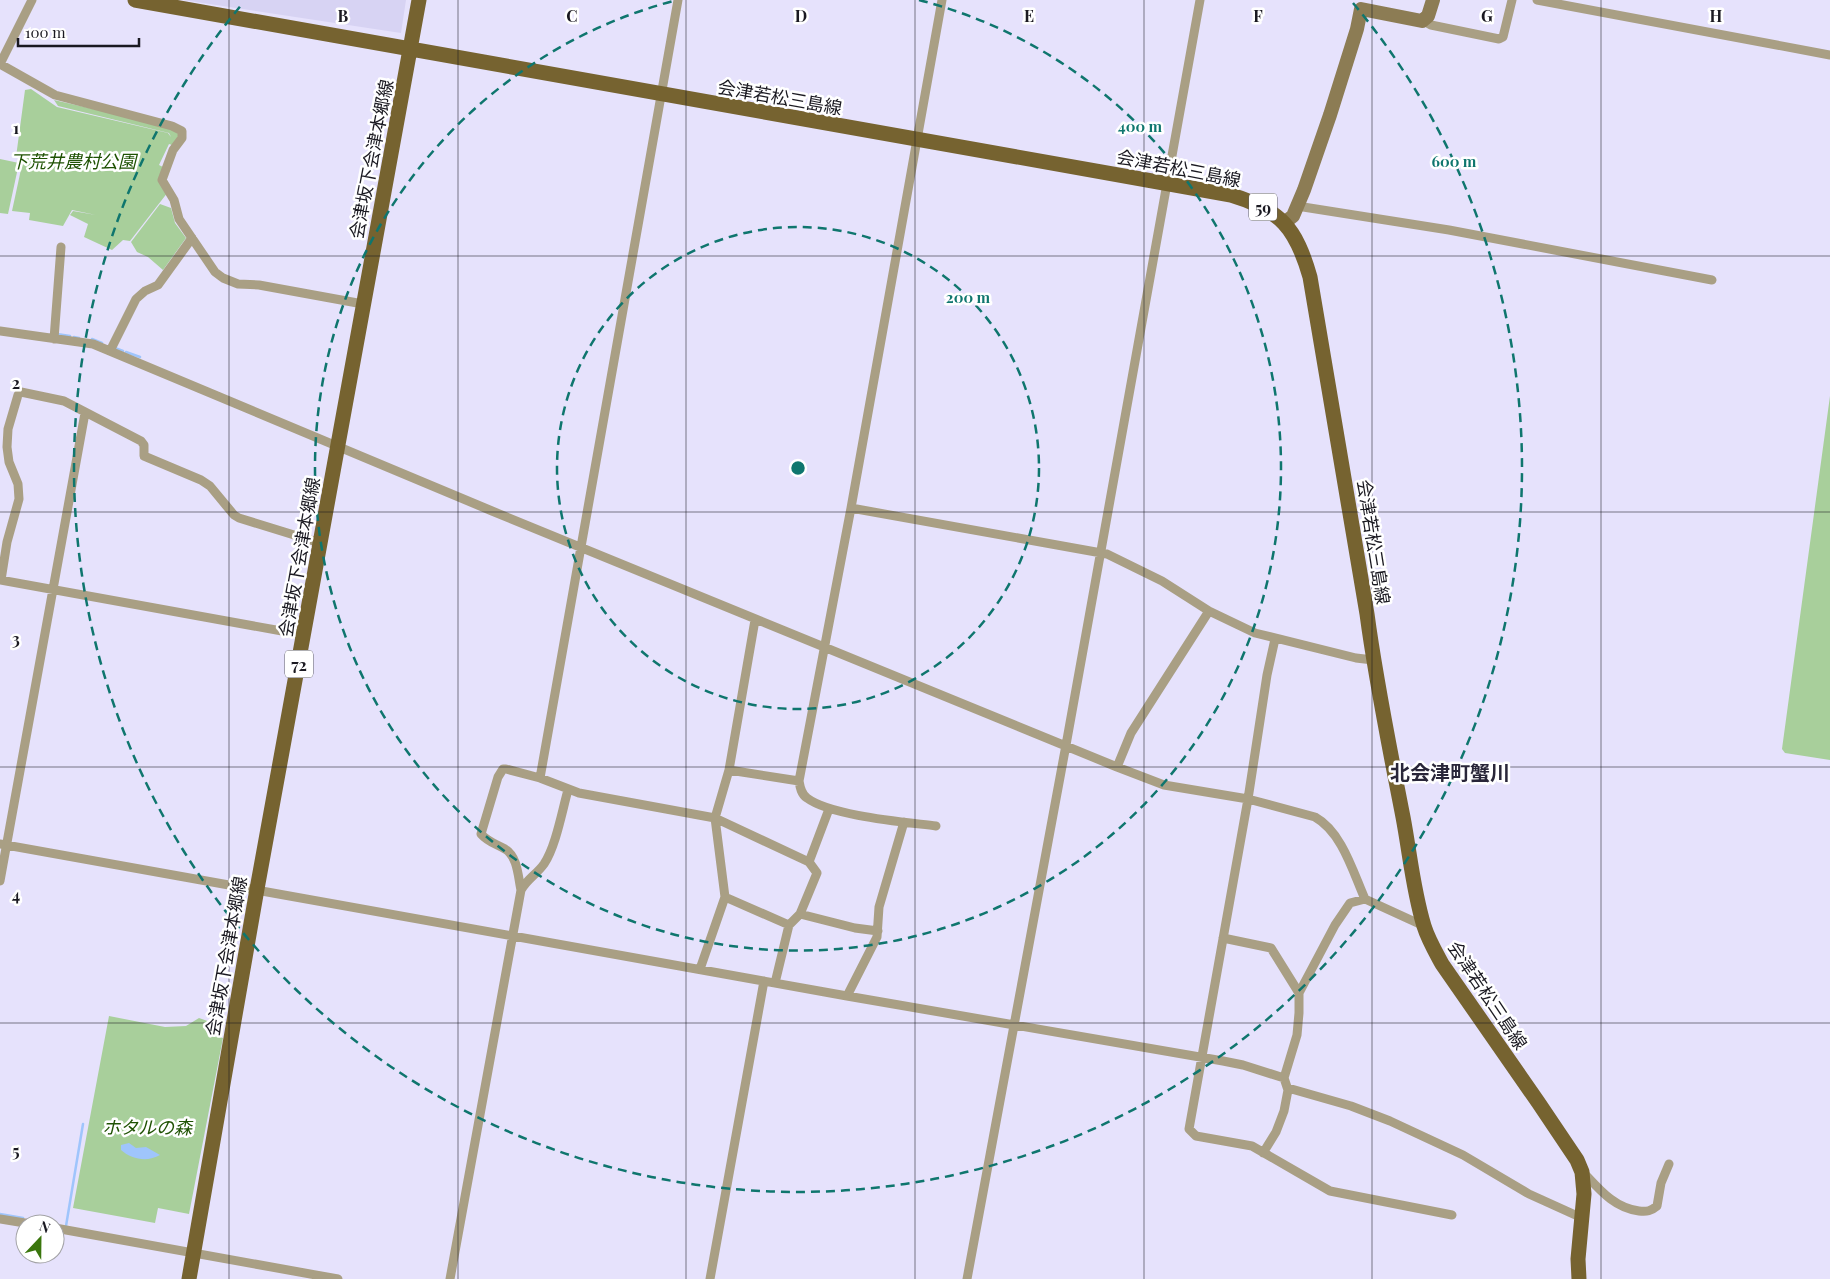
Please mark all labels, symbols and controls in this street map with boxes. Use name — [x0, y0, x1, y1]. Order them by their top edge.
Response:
text: B — [338, 5, 349, 26]
text: C — [566, 5, 578, 26]
text: D — [795, 5, 807, 26]
text: E — [1024, 5, 1034, 26]
text: F — [1253, 5, 1263, 26]
text: G — [1481, 5, 1493, 26]
text: H — [1710, 5, 1723, 26]
scale bar — [18, 15, 139, 47]
text: 100 m — [25, 22, 66, 42]
street label: 会津若松三島線 — [716, 74, 844, 120]
street label: 会津坂下会津本郷線 — [344, 77, 398, 241]
text: 400 m — [1118, 116, 1163, 136]
text: 1 — [13, 117, 19, 138]
street label: 会津若松三島線 — [1115, 144, 1243, 192]
park label: 下荒井農村公園 — [10, 149, 139, 173]
text: 600 m — [1432, 151, 1477, 171]
road number: 59 — [1249, 193, 1277, 220]
text: 200 m — [946, 287, 991, 307]
text: 2 — [12, 372, 20, 393]
centre of rings — [789, 459, 807, 477]
street label: 会津坂下会津本郷線 — [273, 475, 325, 639]
street label: 会津若松三島線 — [1352, 478, 1396, 606]
text: 3 — [12, 628, 20, 649]
road number: 72 — [285, 651, 313, 678]
district label: 北会津町蟹川 — [1390, 758, 1510, 785]
street label: 会津坂下会津本郷線 — [200, 874, 252, 1038]
text: 4 — [12, 884, 20, 905]
street label: 会津若松三島線 — [1443, 936, 1533, 1054]
park label: ホタルの森 — [102, 1115, 194, 1139]
text: 5 — [12, 1140, 20, 1161]
north arrow — [15, 1214, 65, 1264]
text: N — [37, 1216, 53, 1237]

